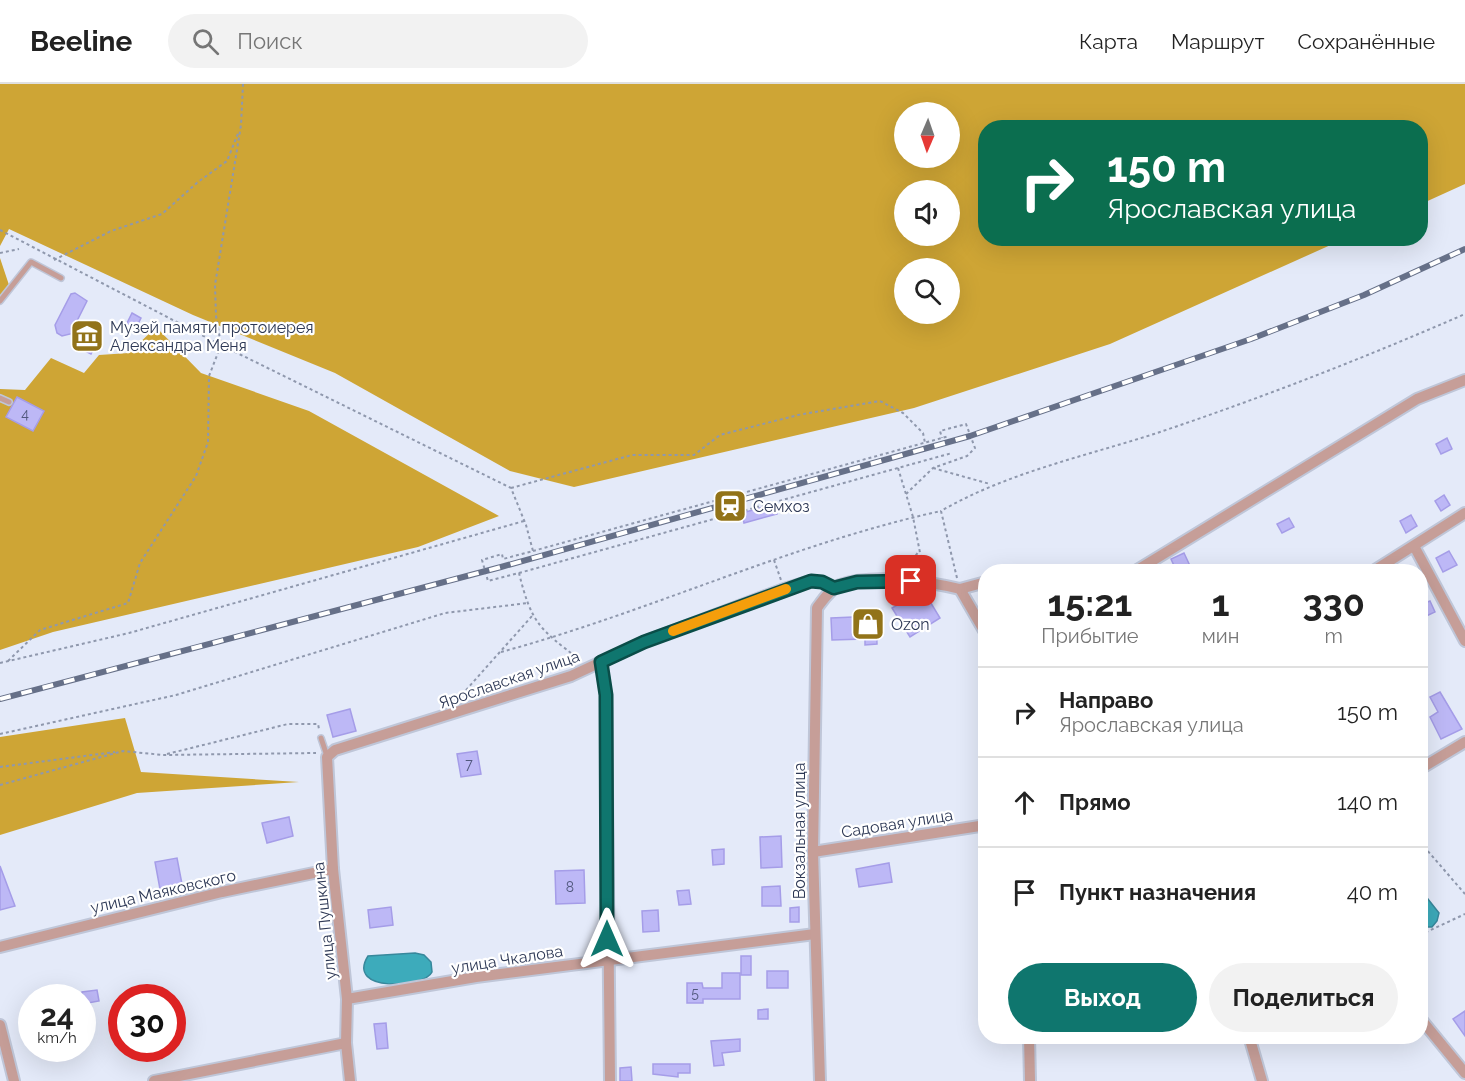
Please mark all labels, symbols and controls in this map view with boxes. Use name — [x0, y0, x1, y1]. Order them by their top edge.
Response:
search box — [168, 14, 588, 68]
text: Beeline — [30, 25, 132, 58]
icon: search — [189, 25, 222, 58]
text: Поиск — [237, 28, 303, 54]
text: Карта — [1079, 29, 1138, 54]
text: Маршрут — [1171, 29, 1264, 54]
text: Сохранённые — [1297, 29, 1435, 54]
north arrow — [894, 102, 960, 168]
map controls — [894, 102, 960, 324]
text: 150 m — [1107, 143, 1226, 192]
icon: right — [1008, 144, 1086, 222]
button: sound — [894, 180, 960, 246]
text: Ярославская улица — [1107, 193, 1356, 224]
button: search — [894, 258, 960, 324]
museum icon: Музей памяти протоиерея Александра Меня — [69, 318, 105, 354]
place label: Музей памяти протоиерея Александра Меня — [110, 318, 314, 355]
house number: 4 — [21, 406, 29, 422]
station icon: Семхоз — [712, 488, 748, 524]
place label: Семхоз — [753, 497, 810, 516]
pin — [885, 555, 936, 606]
icon: arrive — [894, 564, 927, 597]
text: 15:21 — [1048, 582, 1132, 624]
text: 1 — [1212, 582, 1229, 624]
text: 330 — [1303, 582, 1365, 624]
shop icon: Ozon — [850, 606, 886, 642]
place label: Ozon — [891, 615, 930, 634]
text: Прибытие — [1041, 624, 1139, 648]
text: мин — [1202, 624, 1239, 648]
text: m — [1324, 624, 1343, 648]
street label: Ярославская улица — [436, 646, 582, 713]
text: Направо — [1059, 687, 1153, 713]
icon: right — [1008, 696, 1041, 729]
text: 150 m — [1337, 699, 1398, 725]
text: Ярославская улица — [1059, 713, 1244, 737]
house number: 7 — [465, 756, 473, 772]
street label: Вокзальная улица — [790, 763, 809, 899]
icon: ahead — [1008, 786, 1041, 819]
text: Прямо — [1059, 789, 1131, 815]
text: 140 m — [1337, 789, 1398, 815]
street label: Садовая улица — [840, 805, 954, 842]
street label: улица Пушкина — [309, 861, 340, 981]
street label: улица Маяковского — [89, 866, 238, 917]
icon: arrive — [1008, 876, 1041, 909]
house number: 8 — [566, 879, 574, 895]
text: Пункт назначения — [1059, 879, 1256, 905]
text: 40 m — [1347, 879, 1398, 905]
position arrow — [575, 907, 639, 971]
street label: улица Чкалова — [450, 941, 564, 978]
button: Выход — [1008, 963, 1197, 1032]
button: Поделиться — [1209, 963, 1398, 1032]
speed limit sign: 30 — [108, 984, 186, 1062]
house number: 5 — [691, 985, 699, 1001]
text: 24 — [40, 998, 74, 1033]
text: km/h — [37, 1029, 77, 1047]

